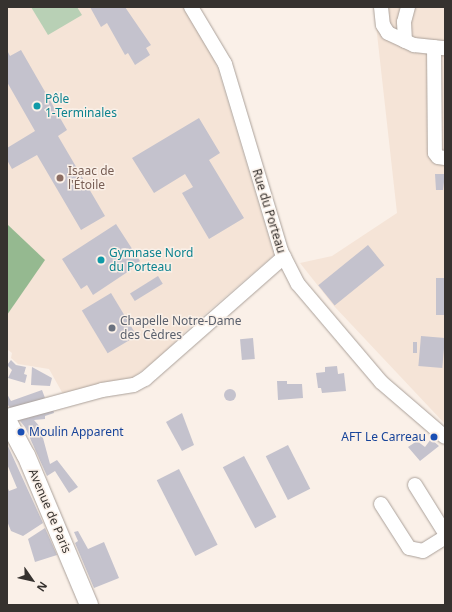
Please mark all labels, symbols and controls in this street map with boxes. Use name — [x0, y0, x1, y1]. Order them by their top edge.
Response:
place label: Pôle 1-Terminales — [45, 92, 117, 120]
marker: Pôle 1-Terminales — [32, 101, 42, 111]
place label: Isaac de l'Étoile — [68, 164, 114, 192]
street label: Rue du Porteau — [249, 167, 289, 255]
marker: Isaac de l'Étoile — [55, 173, 65, 183]
place label: Gymnase Nord du Porteau — [109, 246, 193, 274]
marker: Gymnase Nord du Porteau — [96, 255, 106, 265]
place label: Chapelle Notre-Dame des Cèdres — [120, 314, 241, 342]
marker: Chapelle Notre-Dame des Cèdres — [107, 323, 117, 333]
place label: Moulin Apparent — [29, 425, 124, 439]
marker: Moulin Apparent — [16, 427, 26, 437]
place label: AFT Le Carreau — [341, 430, 426, 444]
marker: AFT Le Carreau — [429, 432, 439, 442]
street label: Avenue de Paris — [26, 467, 74, 555]
north arrow — [12, 560, 52, 600]
text: N — [34, 579, 51, 595]

